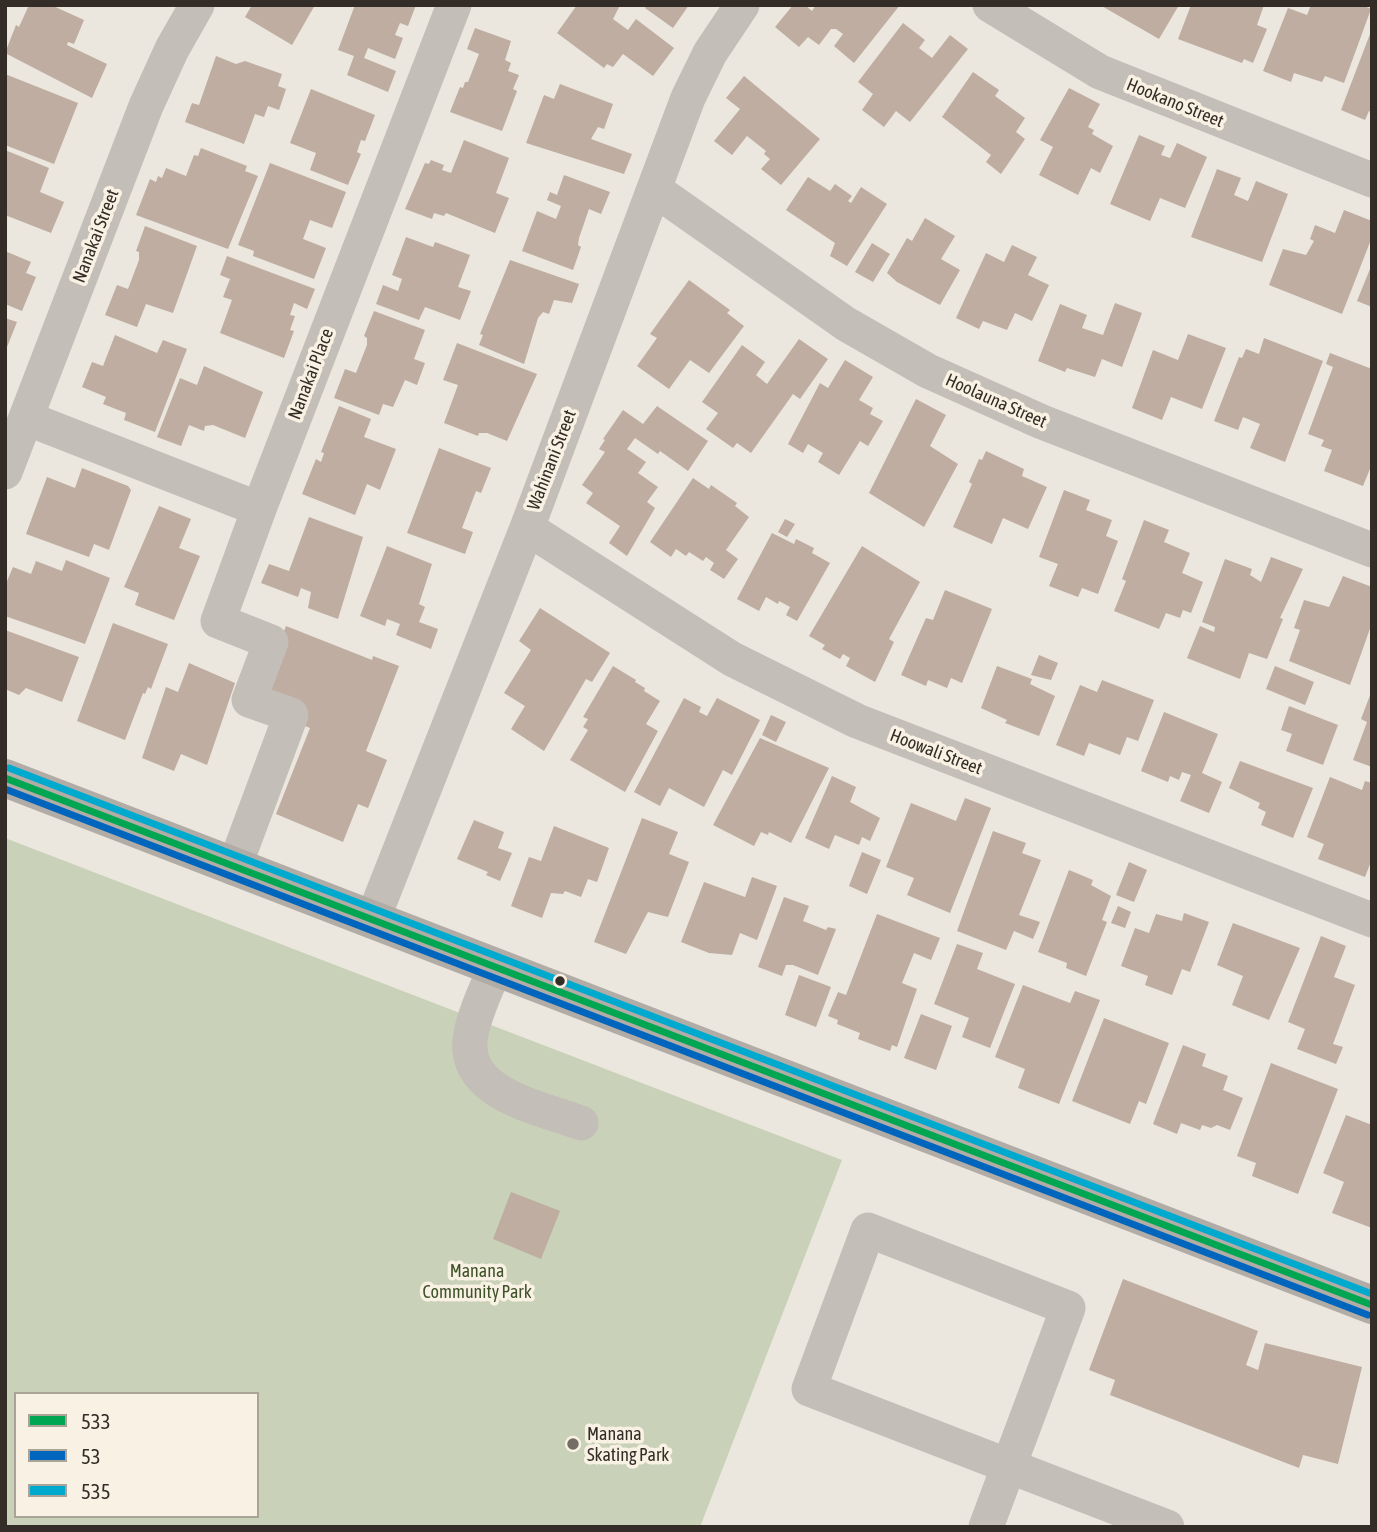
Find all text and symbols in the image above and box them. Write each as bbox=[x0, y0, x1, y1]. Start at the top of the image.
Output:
street label: Hookano Street bbox=[1123, 74, 1227, 132]
street label: Nanakai Street bbox=[68, 186, 124, 286]
street label: Nanakai Place bbox=[284, 325, 338, 423]
street label: Hoolauna Street bbox=[942, 369, 1050, 433]
street label: Wahinani Street bbox=[523, 407, 581, 513]
street label: Hoowali Street bbox=[887, 725, 985, 779]
unlabelled marker bbox=[553, 974, 567, 988]
park label: Manana Community Park bbox=[422, 1260, 532, 1302]
legend bbox=[14, 1392, 259, 1518]
text: 533 bbox=[81, 1409, 111, 1433]
place label: Manana Skating Park bbox=[587, 1423, 669, 1466]
marker: Manana Skating Park bbox=[565, 1436, 581, 1452]
text: 53 bbox=[81, 1444, 101, 1468]
text: 535 bbox=[81, 1479, 111, 1503]

